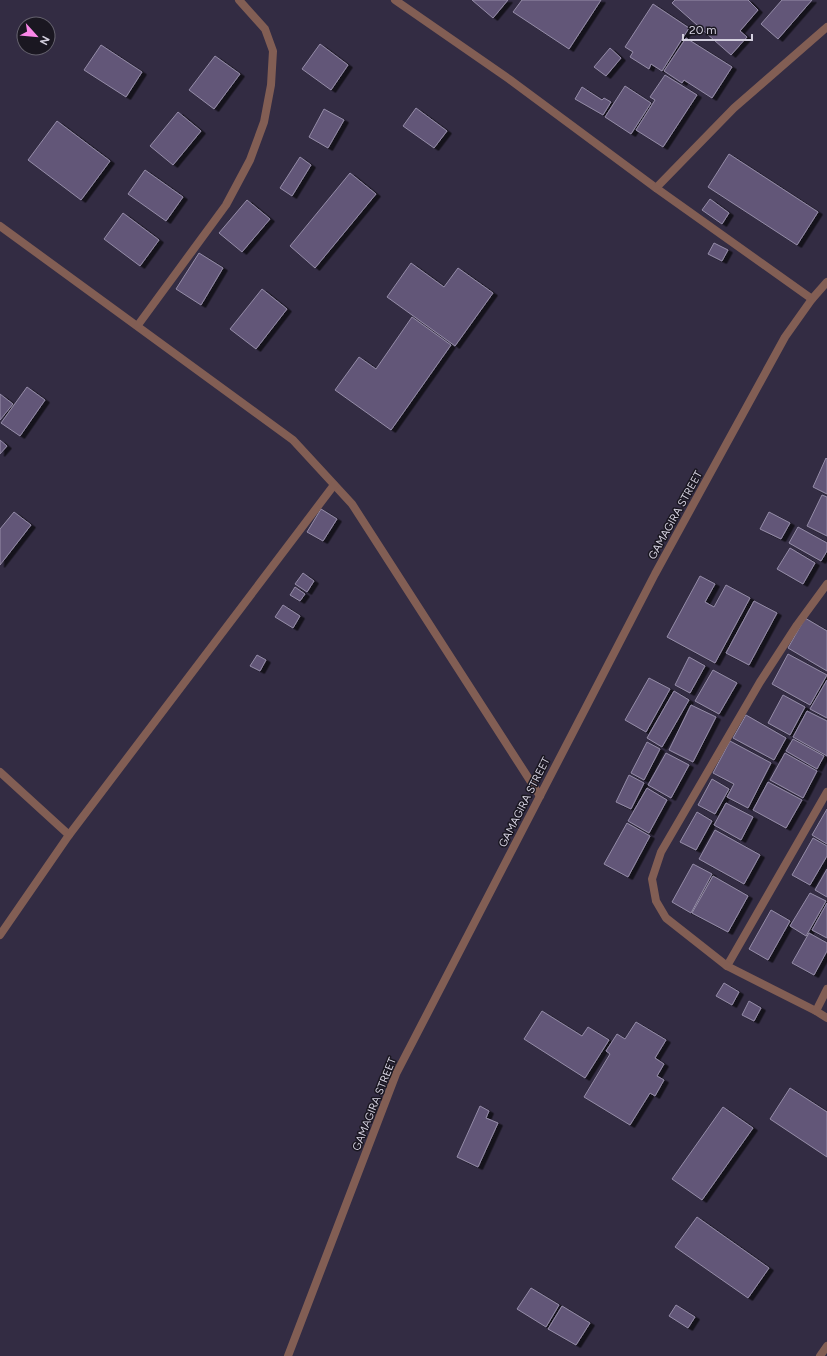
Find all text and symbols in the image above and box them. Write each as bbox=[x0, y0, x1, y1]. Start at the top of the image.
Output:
north arrow bbox=[16, 16, 56, 56]
scale bar bbox=[683, 16, 752, 42]
text: 20 m bbox=[689, 23, 717, 37]
text: N bbox=[37, 34, 52, 47]
street label: GAMAGIRA STREET bbox=[646, 469, 705, 562]
street label: GAMAGIRA STREET bbox=[496, 755, 553, 849]
street label: GAMAGIRA STREET bbox=[350, 1056, 399, 1153]

